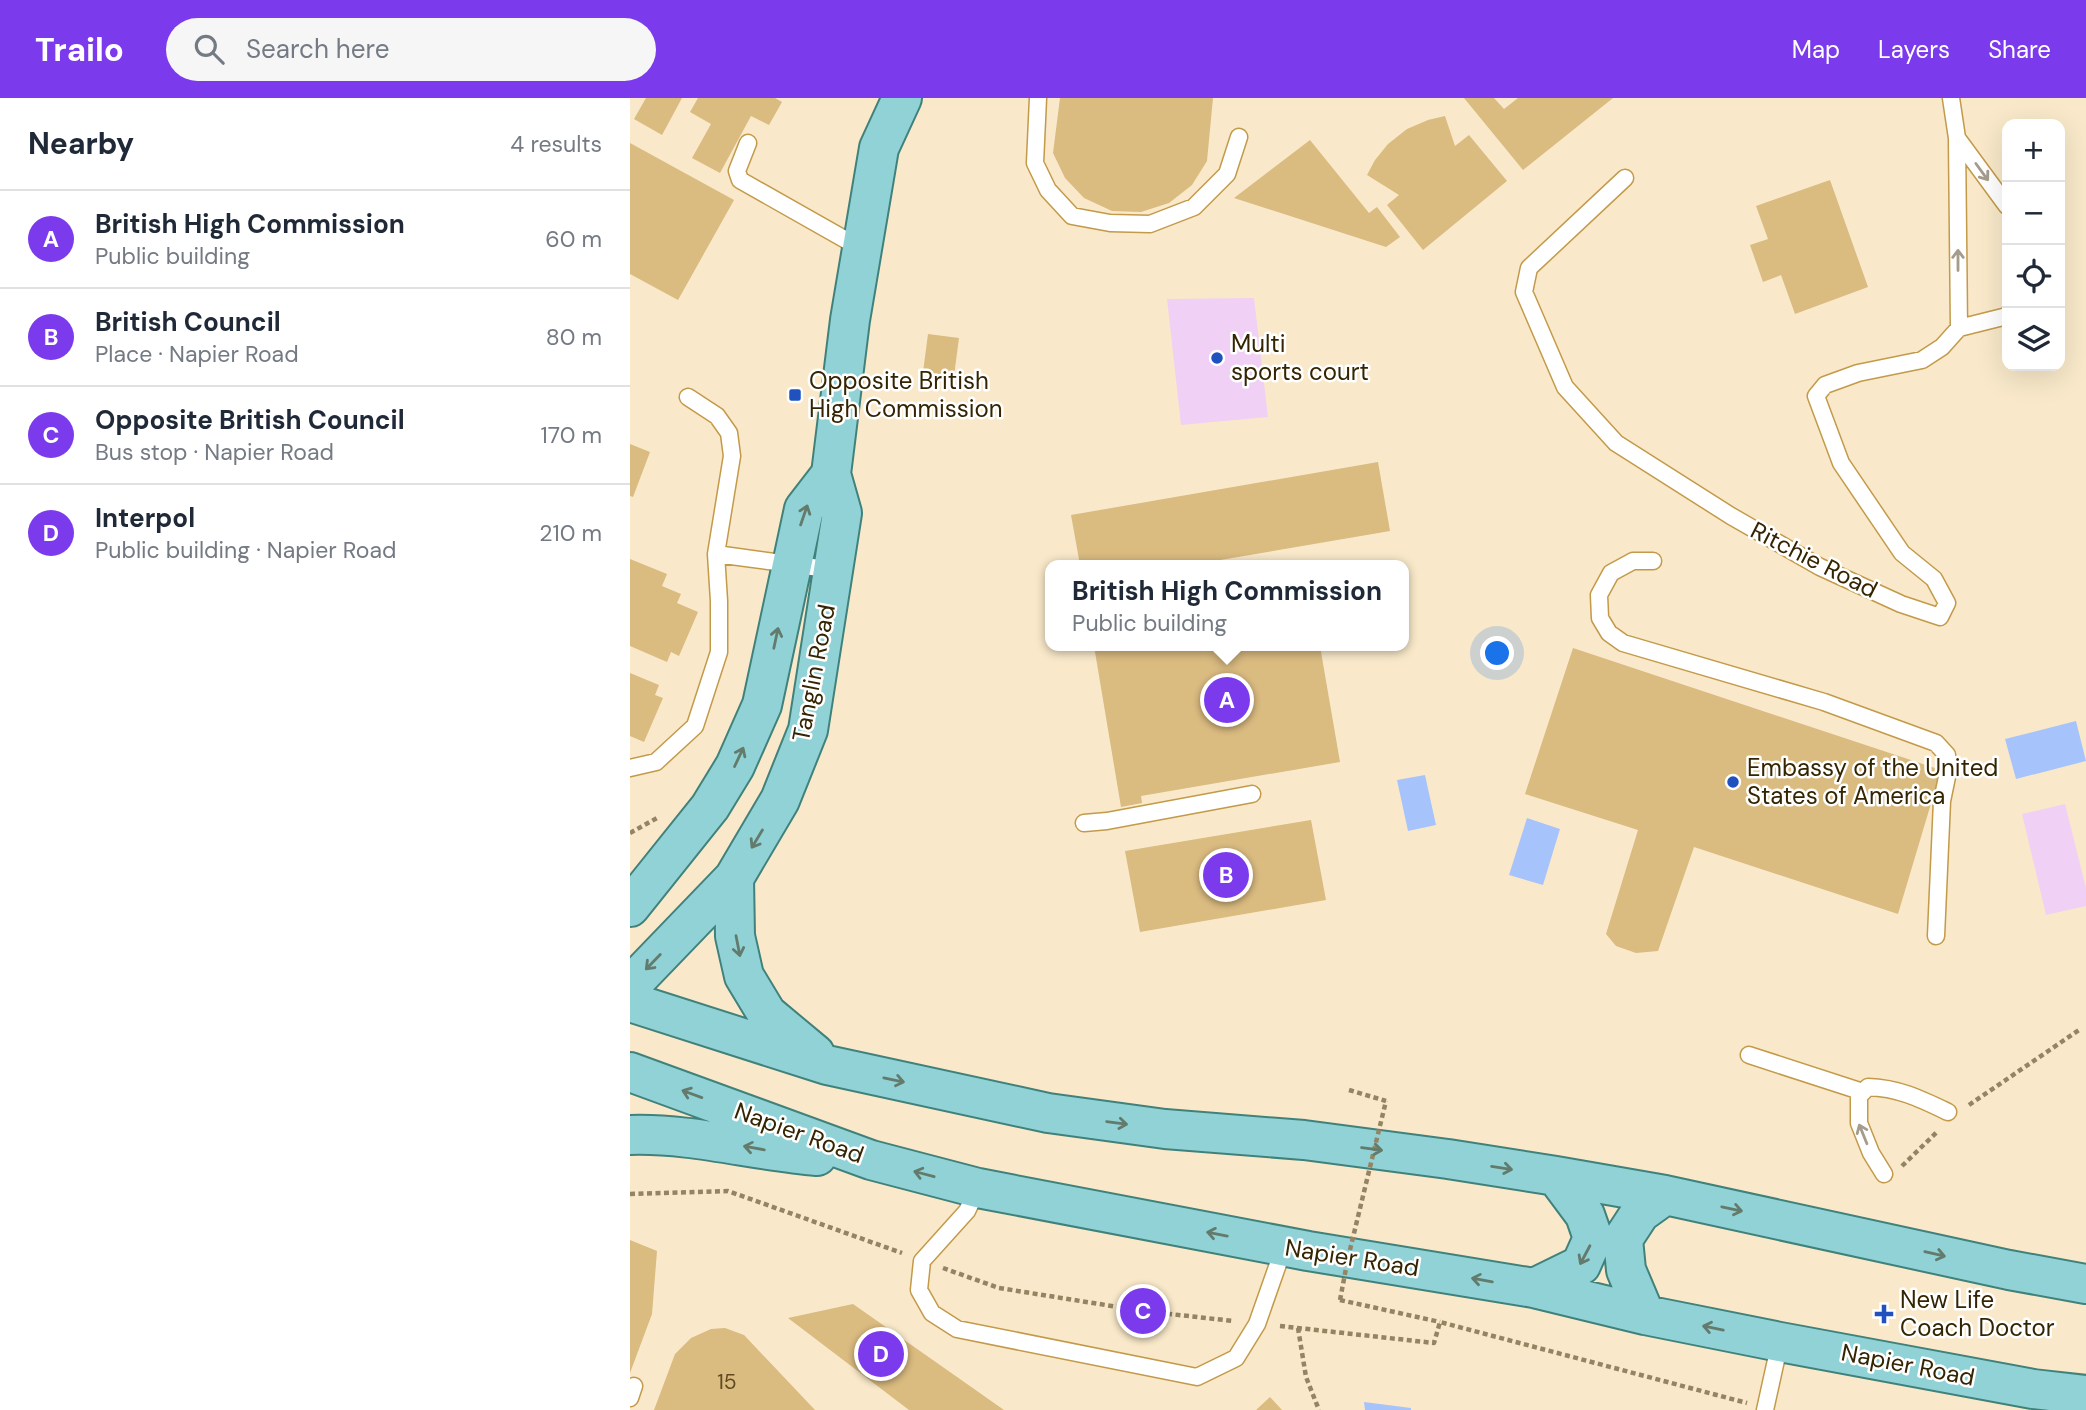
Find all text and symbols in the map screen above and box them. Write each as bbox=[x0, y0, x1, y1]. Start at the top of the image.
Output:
search box bbox=[166, 18, 656, 81]
text: Trailo bbox=[35, 28, 124, 71]
icon: search bbox=[190, 30, 228, 68]
text: Search here bbox=[246, 32, 389, 66]
text: Map bbox=[1792, 34, 1840, 65]
text: Layers bbox=[1878, 34, 1950, 65]
text: Share bbox=[1988, 34, 2051, 65]
map controls bbox=[2002, 119, 2065, 371]
button: + bbox=[2002, 119, 2065, 182]
text: Nearby bbox=[28, 124, 134, 163]
text: 4 results bbox=[510, 129, 602, 159]
one-way arrow bbox=[1975, 162, 1989, 181]
button: − bbox=[2002, 182, 2065, 245]
text: British High Commission bbox=[95, 207, 405, 241]
text: A bbox=[43, 224, 59, 254]
text: 60 m bbox=[545, 224, 602, 254]
text: Public building bbox=[95, 241, 250, 271]
button: locate bbox=[2002, 245, 2065, 308]
one-way arrow bbox=[1951, 249, 1965, 272]
text: British Council bbox=[95, 305, 281, 339]
button: layers bbox=[2002, 308, 2065, 371]
text: B bbox=[44, 322, 58, 352]
text: 80 m bbox=[546, 322, 602, 352]
place label: Multi sports court bbox=[1231, 328, 1369, 387]
text: Place · Napier Road bbox=[95, 339, 299, 369]
marker: Multi sports court bbox=[1209, 350, 1225, 366]
place label: Opposite British High Commission bbox=[809, 365, 1003, 424]
marker: Opposite British High Commission bbox=[787, 387, 803, 403]
text: Opposite British Council bbox=[95, 403, 405, 437]
text: C bbox=[43, 420, 59, 450]
text: 170 m bbox=[541, 420, 602, 450]
text: Bus stop · Napier Road bbox=[95, 437, 334, 467]
text: Interpol bbox=[95, 501, 195, 535]
one-way arrow bbox=[799, 505, 811, 527]
street label: Ritchie Road bbox=[1746, 514, 1883, 605]
text: D bbox=[43, 518, 59, 548]
text: 210 m bbox=[539, 518, 602, 548]
text: Public building · Napier Road bbox=[95, 535, 396, 565]
popup bbox=[1045, 560, 1409, 651]
text: British High Commission bbox=[1072, 574, 1382, 608]
street label: Tanglin Road bbox=[785, 602, 842, 744]
text: Public building bbox=[1072, 608, 1227, 638]
one-way arrow bbox=[770, 627, 784, 650]
your location bbox=[1480, 636, 1514, 670]
pin: A bbox=[1204, 674, 1250, 726]
one-way arrow bbox=[733, 747, 746, 768]
place label: Embassy of the United States of America bbox=[1747, 752, 1998, 811]
marker: Embassy of the United States of America bbox=[1725, 774, 1741, 790]
one-way arrow bbox=[749, 828, 763, 848]
pin: B bbox=[1203, 849, 1249, 901]
one-way arrow bbox=[732, 934, 745, 956]
one-way arrow bbox=[644, 953, 661, 970]
one-way arrow bbox=[882, 1074, 905, 1087]
one-way arrow bbox=[681, 1087, 703, 1099]
street label: Napier Road bbox=[730, 1095, 868, 1170]
one-way arrow bbox=[1105, 1116, 1128, 1129]
one-way arrow bbox=[1856, 1124, 1869, 1145]
one-way arrow bbox=[744, 1140, 766, 1154]
one-way arrow bbox=[1360, 1143, 1383, 1156]
one-way arrow bbox=[1490, 1161, 1513, 1174]
one-way arrow bbox=[914, 1167, 936, 1180]
one-way arrow bbox=[1720, 1203, 1743, 1217]
one-way arrow bbox=[1206, 1227, 1229, 1240]
street label: Napier Road bbox=[1283, 1232, 1421, 1283]
one-way arrow bbox=[1577, 1245, 1591, 1265]
one-way arrow bbox=[1923, 1247, 1946, 1261]
one-way arrow bbox=[1471, 1273, 1494, 1286]
place label: New Life Coach Doctor bbox=[1900, 1284, 2055, 1343]
pin: C bbox=[1120, 1285, 1166, 1337]
marker: New Life Coach Doctor bbox=[1874, 1304, 1894, 1324]
one-way arrow bbox=[1702, 1321, 1725, 1335]
pin: D bbox=[858, 1328, 904, 1380]
street label: Napier Road bbox=[1839, 1336, 1977, 1393]
house number: 15 bbox=[717, 1368, 737, 1396]

